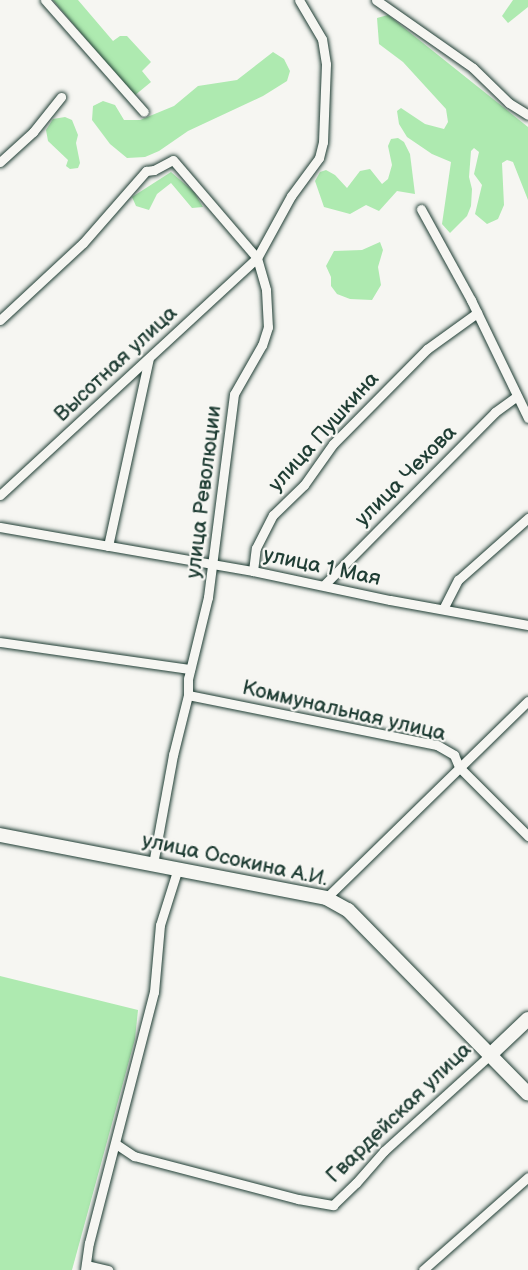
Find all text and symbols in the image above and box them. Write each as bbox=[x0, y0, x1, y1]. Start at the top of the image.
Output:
street label: Высотная улица bbox=[49, 301, 183, 427]
street label: улица Пушкина bbox=[264, 367, 384, 497]
street label: улица Революции bbox=[181, 404, 227, 580]
street label: улица Чехова bbox=[350, 420, 462, 532]
street label: улица 1 Мая bbox=[261, 542, 383, 592]
street label: Коммунальная улица bbox=[240, 675, 448, 747]
street label: улица Осокина А.И. bbox=[140, 828, 330, 892]
street label: Гвардейская улица bbox=[321, 1037, 477, 1189]

